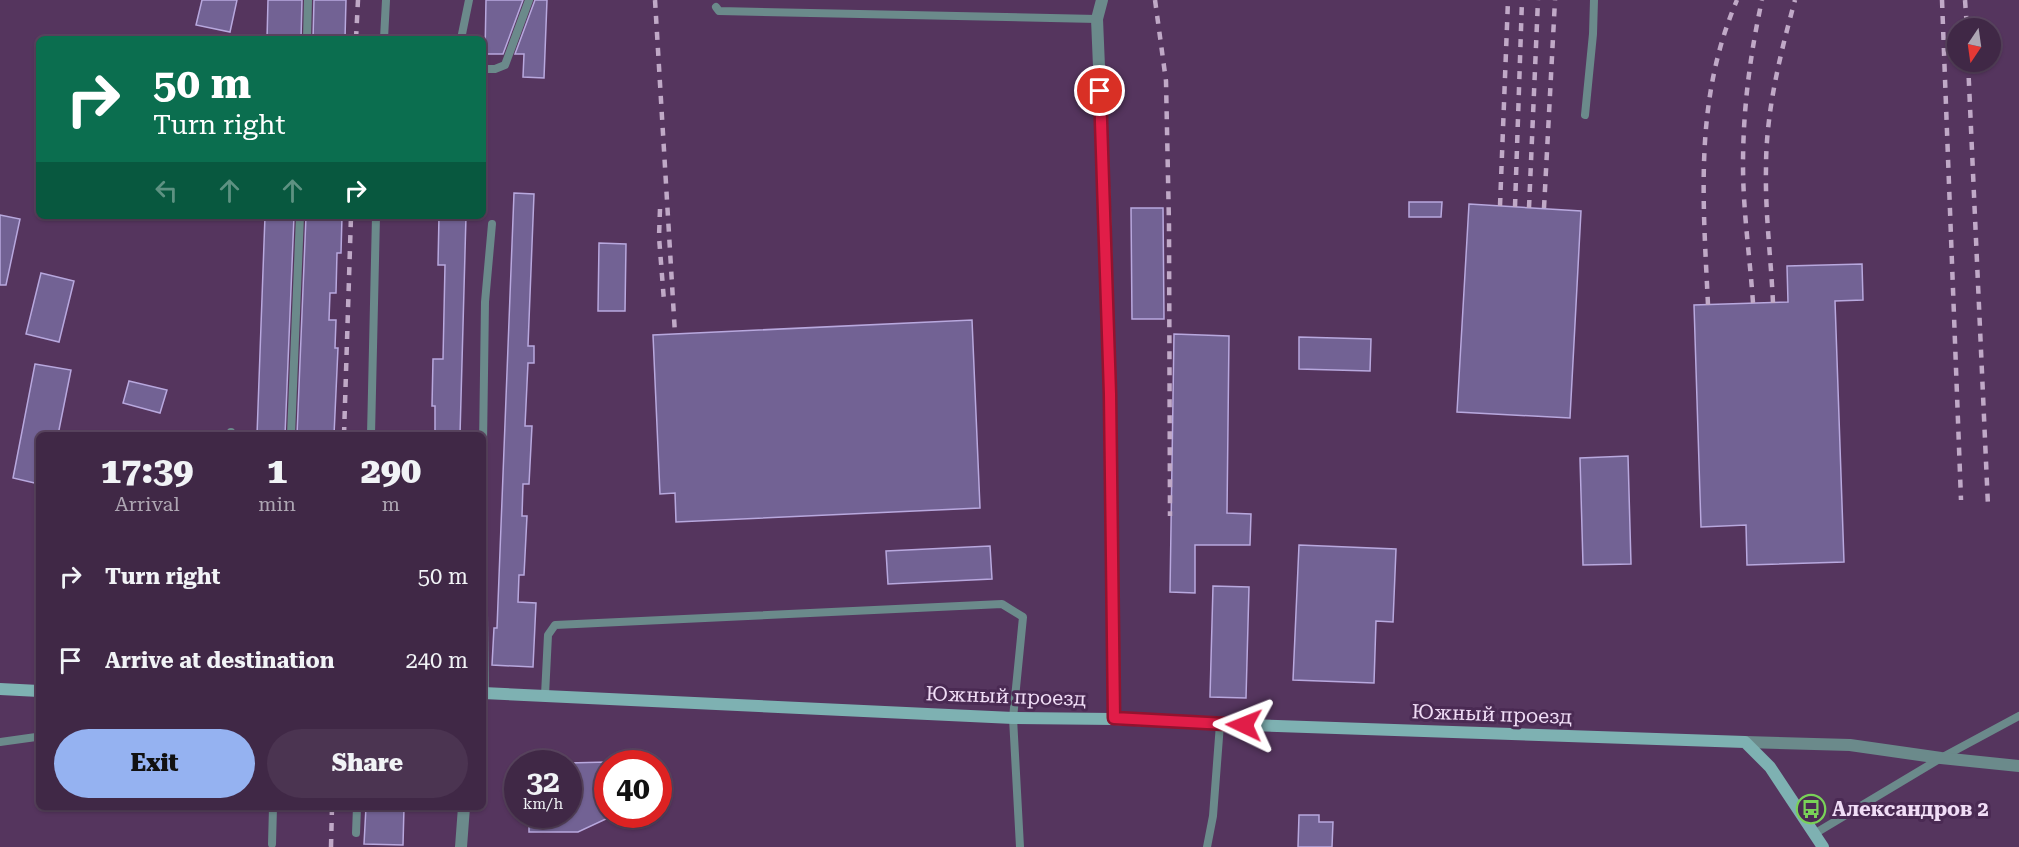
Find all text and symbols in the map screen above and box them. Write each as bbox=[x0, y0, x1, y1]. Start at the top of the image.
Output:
north arrow bbox=[1947, 18, 2001, 72]
map controls bbox=[1947, 18, 2001, 72]
text: 50 m bbox=[153, 59, 251, 108]
icon: right bbox=[54, 60, 132, 138]
pin bbox=[1074, 65, 1125, 116]
icon: arrive bbox=[1083, 74, 1116, 107]
text: Turn right bbox=[153, 109, 286, 141]
icon: left bbox=[150, 174, 183, 207]
icon: ahead bbox=[213, 174, 246, 207]
icon: ahead bbox=[276, 174, 309, 207]
icon: right bbox=[339, 174, 372, 207]
text: 17:39 bbox=[101, 450, 193, 492]
text: 1 bbox=[267, 450, 287, 492]
text: 290 bbox=[361, 450, 421, 492]
text: Arrival bbox=[115, 492, 180, 516]
text: min bbox=[258, 492, 296, 516]
text: m bbox=[382, 492, 400, 516]
icon: right bbox=[54, 560, 87, 593]
text: Turn right bbox=[105, 564, 220, 589]
text: 50 m bbox=[418, 564, 468, 589]
icon: arrive bbox=[54, 644, 87, 677]
text: Arrive at destination bbox=[105, 648, 334, 673]
text: 240 m bbox=[405, 648, 468, 673]
street label: Южный проезд bbox=[925, 681, 1087, 711]
position arrow bbox=[1212, 693, 1276, 757]
street label: Южный проезд bbox=[1411, 699, 1573, 729]
button: Exit bbox=[54, 729, 255, 798]
button: Share bbox=[267, 729, 468, 798]
speed limit sign: 40 bbox=[594, 750, 672, 828]
text: 32 bbox=[526, 764, 560, 799]
bus stop icon: Александров 2 bbox=[1795, 793, 1827, 825]
text: km/h bbox=[523, 795, 563, 813]
place label: Александров 2 bbox=[1832, 797, 1989, 821]

